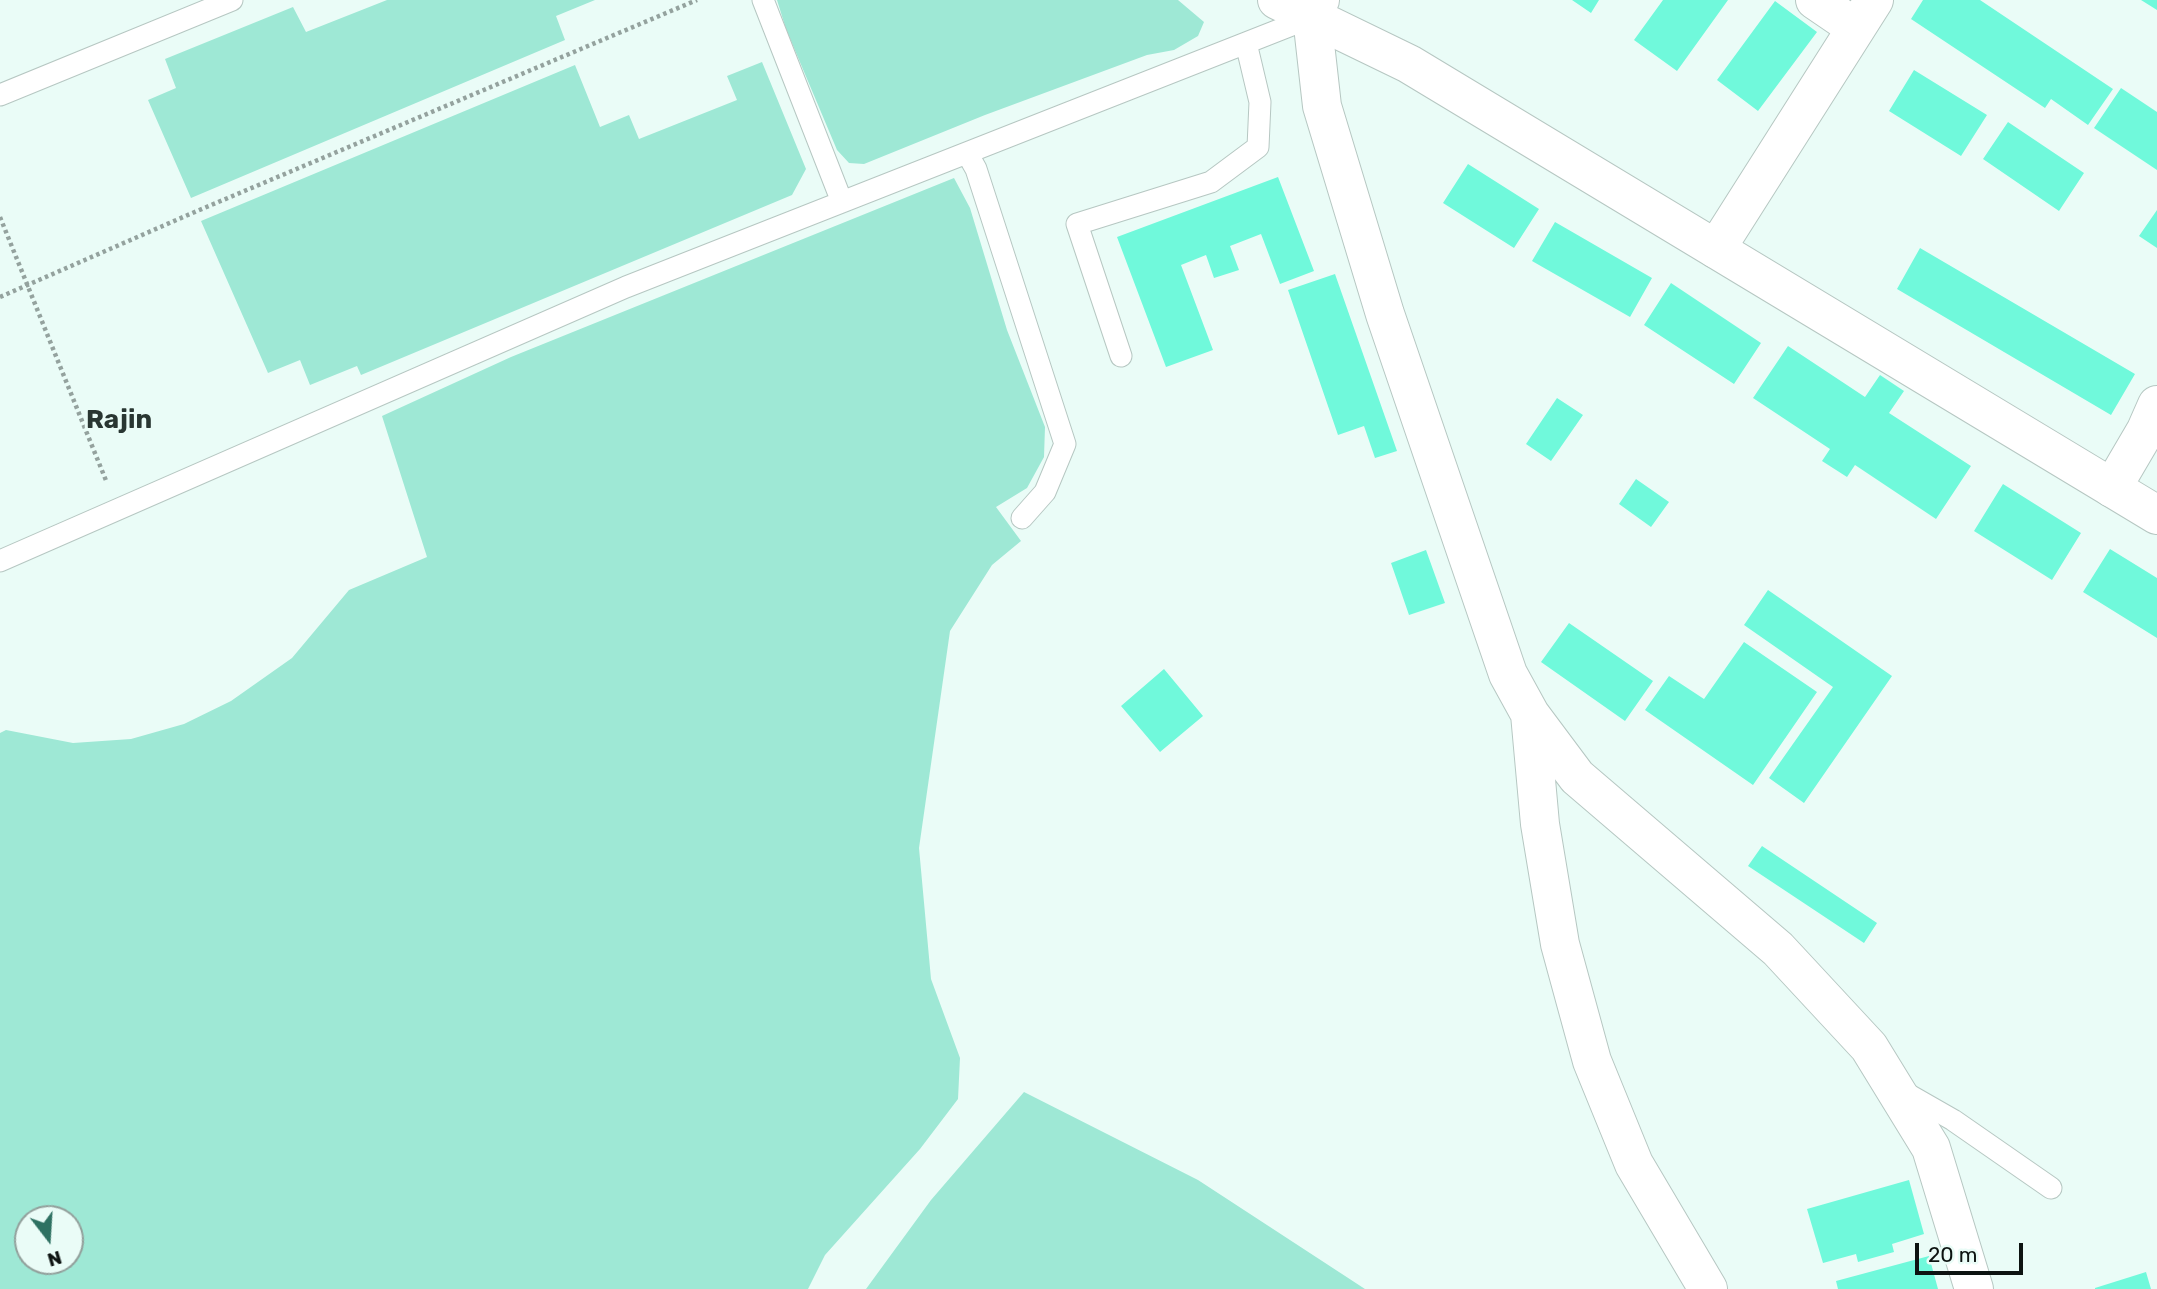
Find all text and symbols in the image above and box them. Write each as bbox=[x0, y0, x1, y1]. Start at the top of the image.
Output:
district label: Rajin bbox=[86, 404, 152, 436]
north arrow bbox=[14, 1205, 84, 1275]
scale bar bbox=[1919, 1230, 2028, 1274]
text: 20 m bbox=[1928, 1242, 1977, 1267]
text: N bbox=[45, 1246, 65, 1272]

